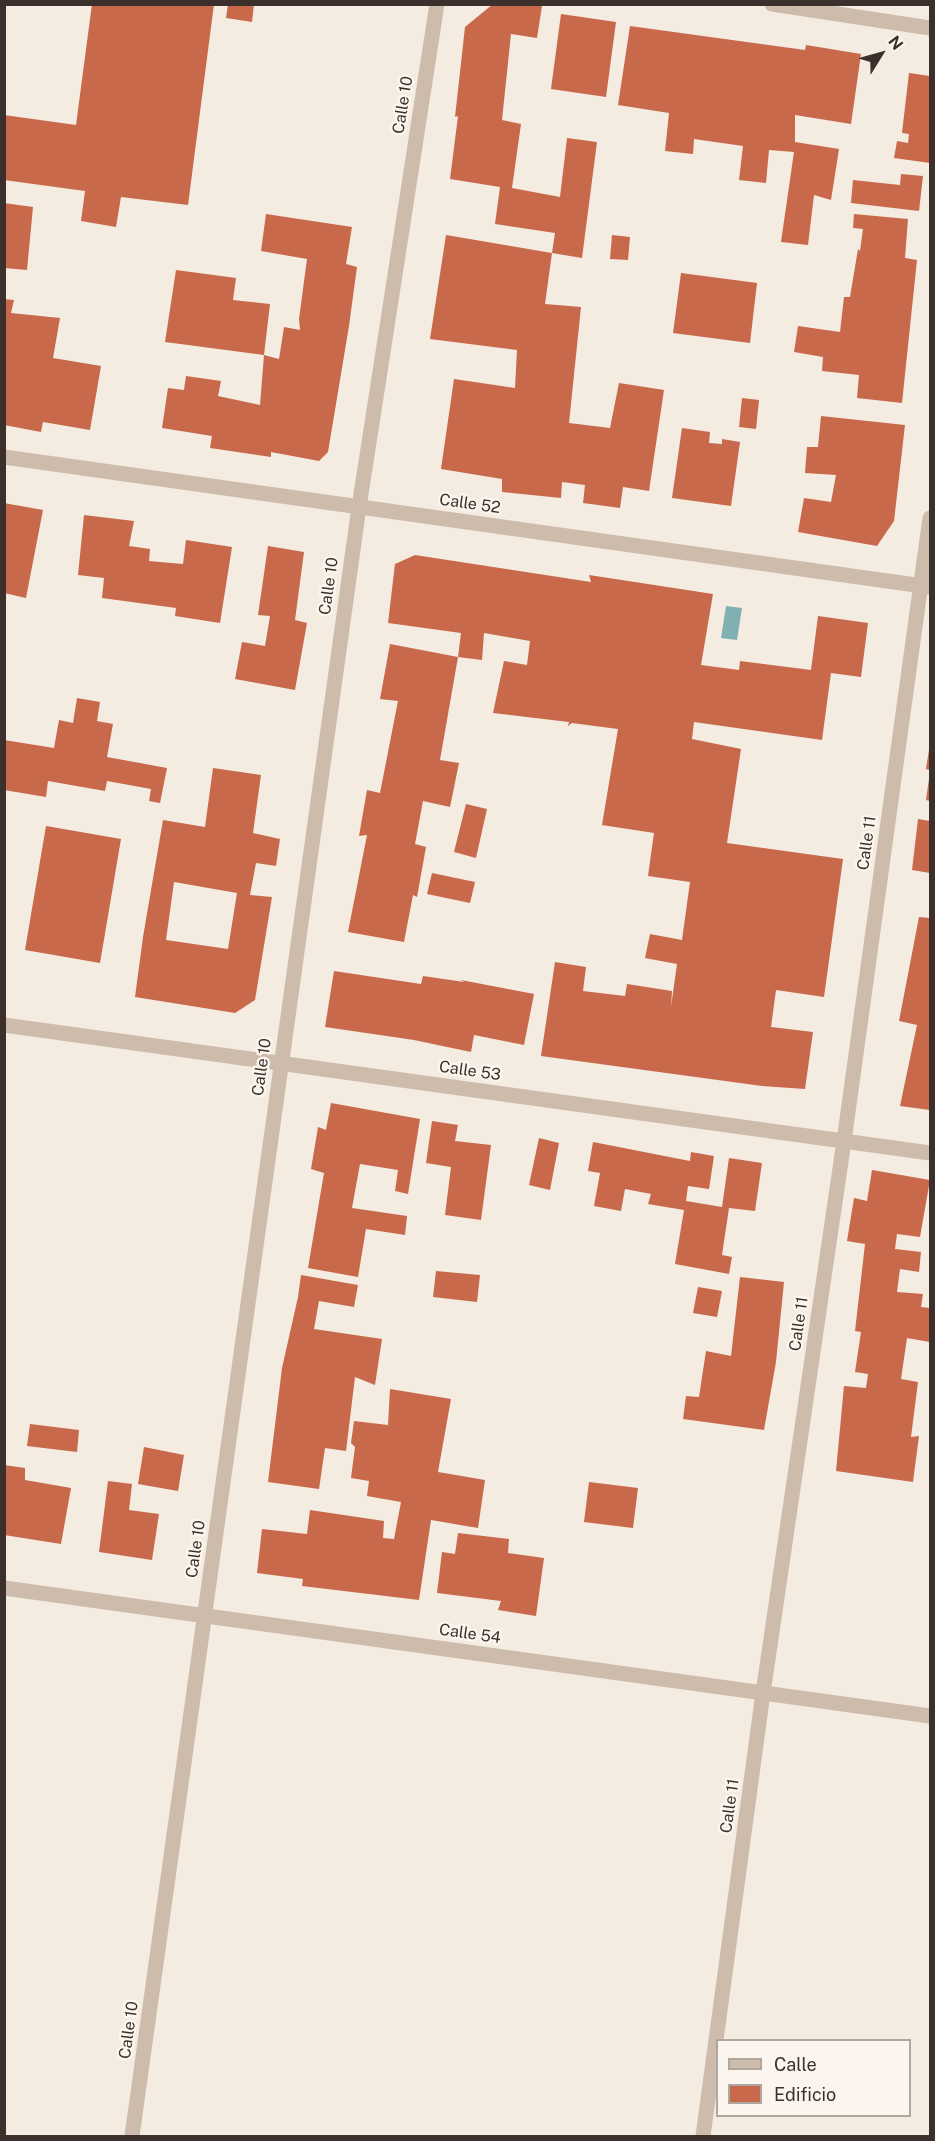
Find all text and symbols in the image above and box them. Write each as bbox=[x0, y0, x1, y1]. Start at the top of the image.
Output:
north arrow bbox=[851, 24, 911, 84]
text: N bbox=[884, 32, 907, 54]
street label: Calle 10 bbox=[389, 75, 417, 135]
street label: Calle 52 bbox=[438, 490, 502, 518]
street label: Calle 10 bbox=[315, 556, 343, 616]
street label: Calle 11 bbox=[854, 815, 880, 871]
street label: Calle 10 bbox=[248, 1037, 276, 1097]
street label: Calle 53 bbox=[438, 1057, 502, 1085]
street label: Calle 11 bbox=[786, 1296, 812, 1352]
street label: Calle 10 bbox=[182, 1519, 210, 1579]
street label: Calle 54 bbox=[438, 1620, 502, 1648]
street label: Calle 11 bbox=[717, 1778, 743, 1834]
street label: Calle 10 bbox=[115, 2000, 143, 2060]
legend bbox=[716, 2039, 911, 2117]
text: Calle bbox=[774, 2054, 817, 2075]
text: Edificio bbox=[774, 2084, 836, 2105]

